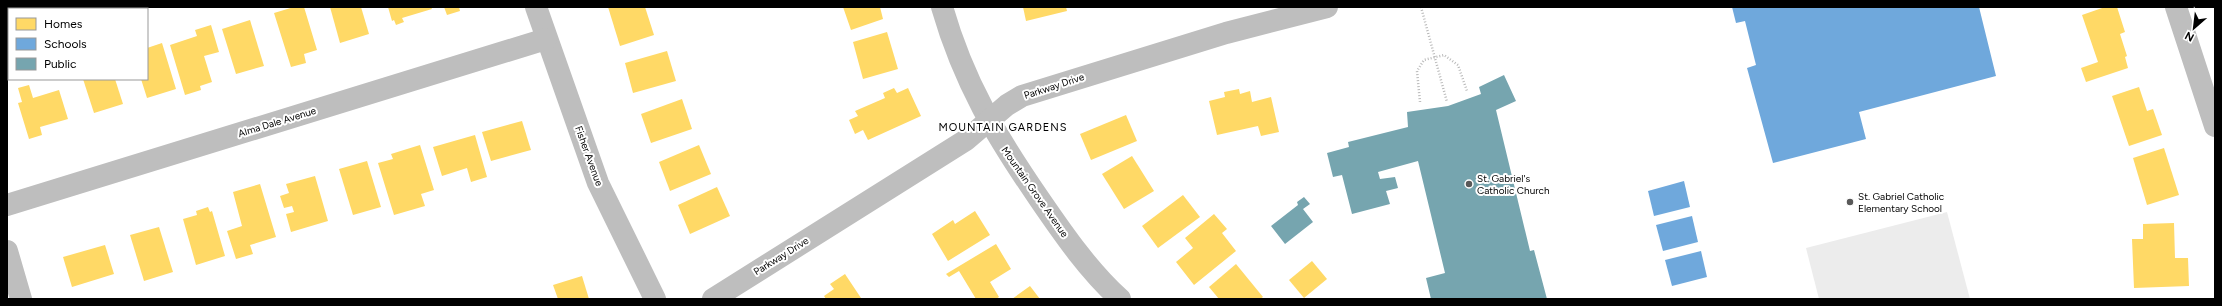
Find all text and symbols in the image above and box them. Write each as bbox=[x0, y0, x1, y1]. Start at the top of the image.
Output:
legend bbox=[8, 8, 148, 80]
north arrow bbox=[2174, 8, 2214, 48]
text: Homes bbox=[44, 17, 83, 31]
text: N bbox=[2183, 29, 2196, 44]
text: Schools bbox=[44, 37, 87, 51]
text: Public bbox=[44, 57, 77, 71]
street label: Parkway Drive bbox=[1022, 70, 1086, 102]
street label: Alma Dale Avenue bbox=[236, 104, 318, 140]
district label: MOUNTAIN GARDENS bbox=[938, 121, 1068, 134]
street label: Fisher Avenue bbox=[572, 124, 606, 188]
street label: Mountain Grove Avenue bbox=[999, 144, 1072, 240]
place label: St. Gabriel's Catholic Church bbox=[1477, 172, 1550, 197]
marker: St. Gabriel's Catholic Church bbox=[1464, 179, 1474, 189]
place label: St. Gabriel Catholic Elementary School bbox=[1858, 190, 1945, 215]
marker: St. Gabriel Catholic Elementary School bbox=[1845, 197, 1855, 207]
street label: Parkway Drive bbox=[751, 234, 811, 278]

